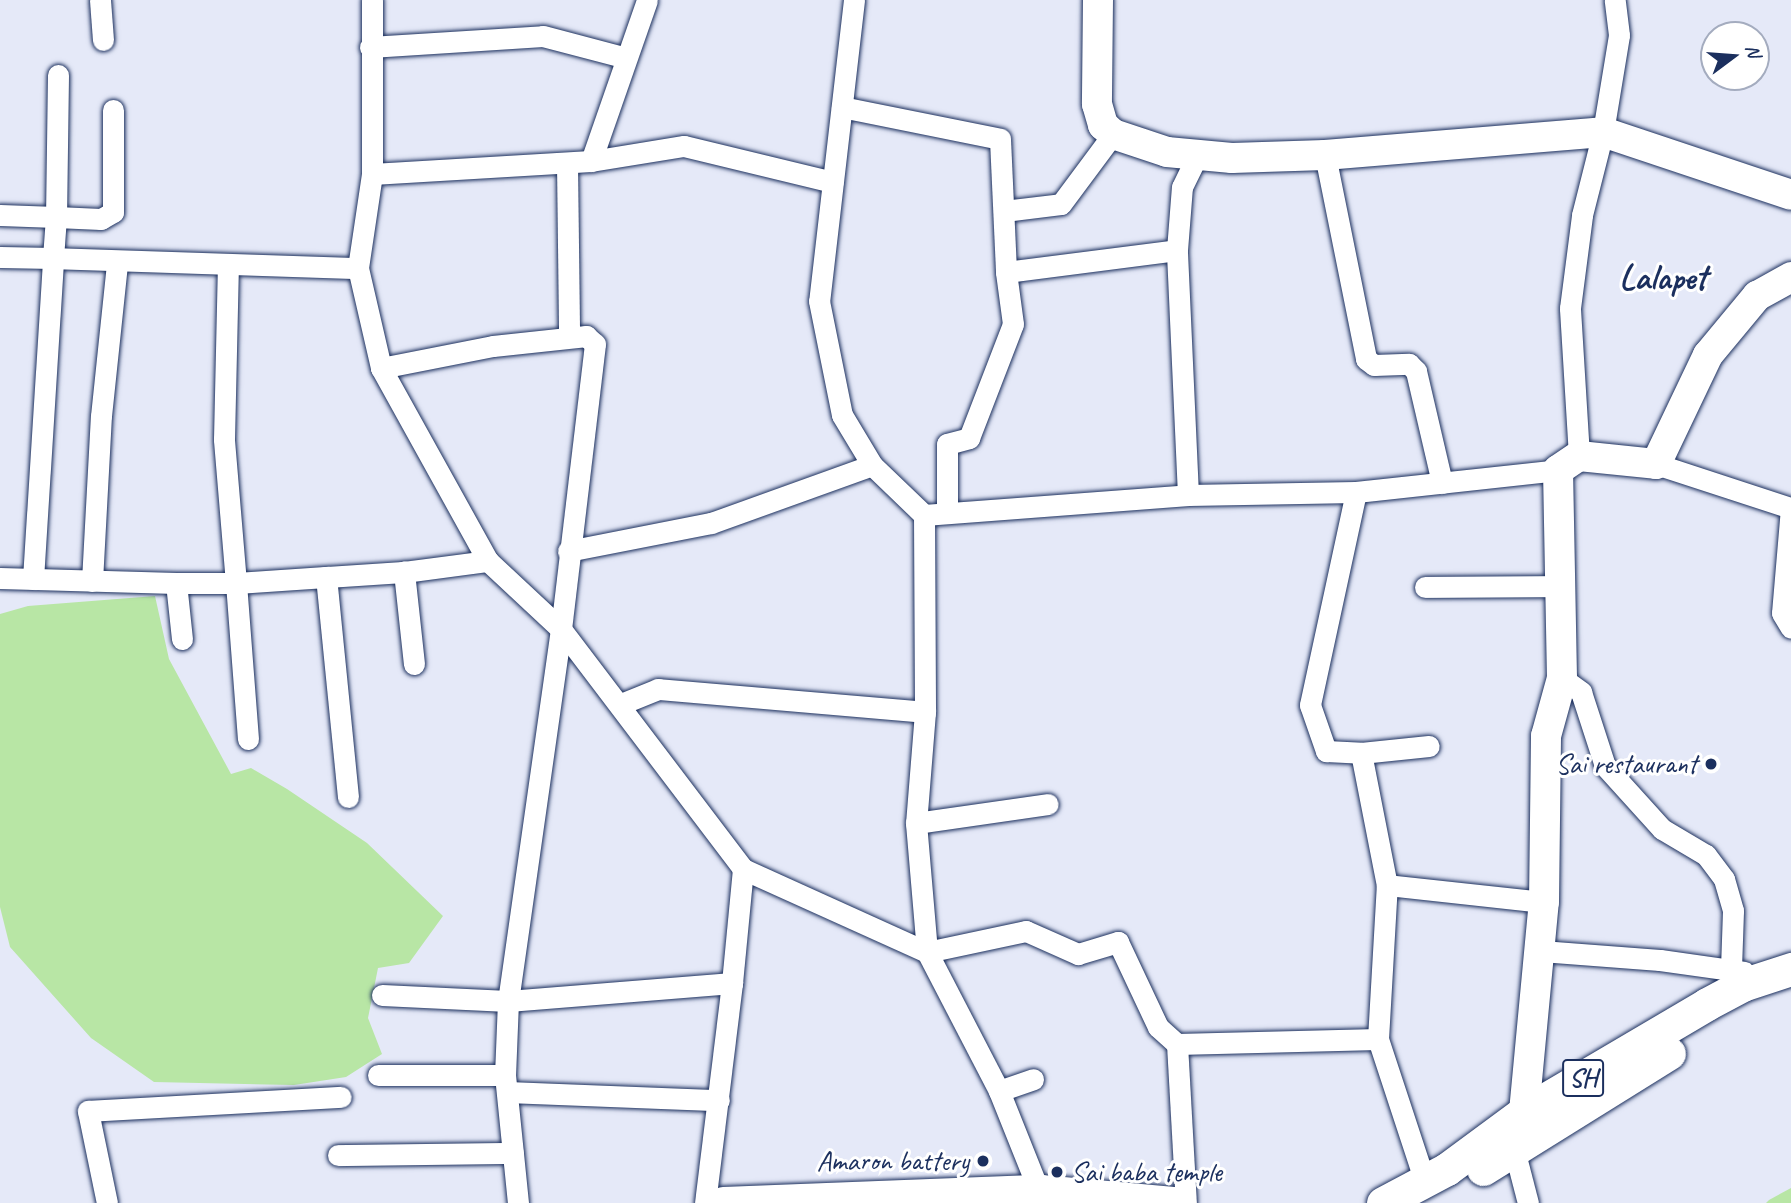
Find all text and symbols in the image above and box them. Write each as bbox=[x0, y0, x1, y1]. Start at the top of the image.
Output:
north arrow bbox=[1700, 21, 1770, 91]
text: N bbox=[1740, 42, 1766, 60]
district label: Lalapet bbox=[1619, 257, 1707, 299]
place label: Sai restaurant bbox=[1556, 747, 1697, 781]
marker: Sai restaurant bbox=[1703, 756, 1719, 772]
road number: SH bbox=[1562, 1056, 1604, 1100]
place label: Amaron battery bbox=[816, 1144, 969, 1178]
marker: Amaron battery bbox=[975, 1153, 991, 1169]
place label: Sai baba temple bbox=[1071, 1155, 1223, 1189]
marker: Sai baba temple bbox=[1049, 1164, 1065, 1180]

